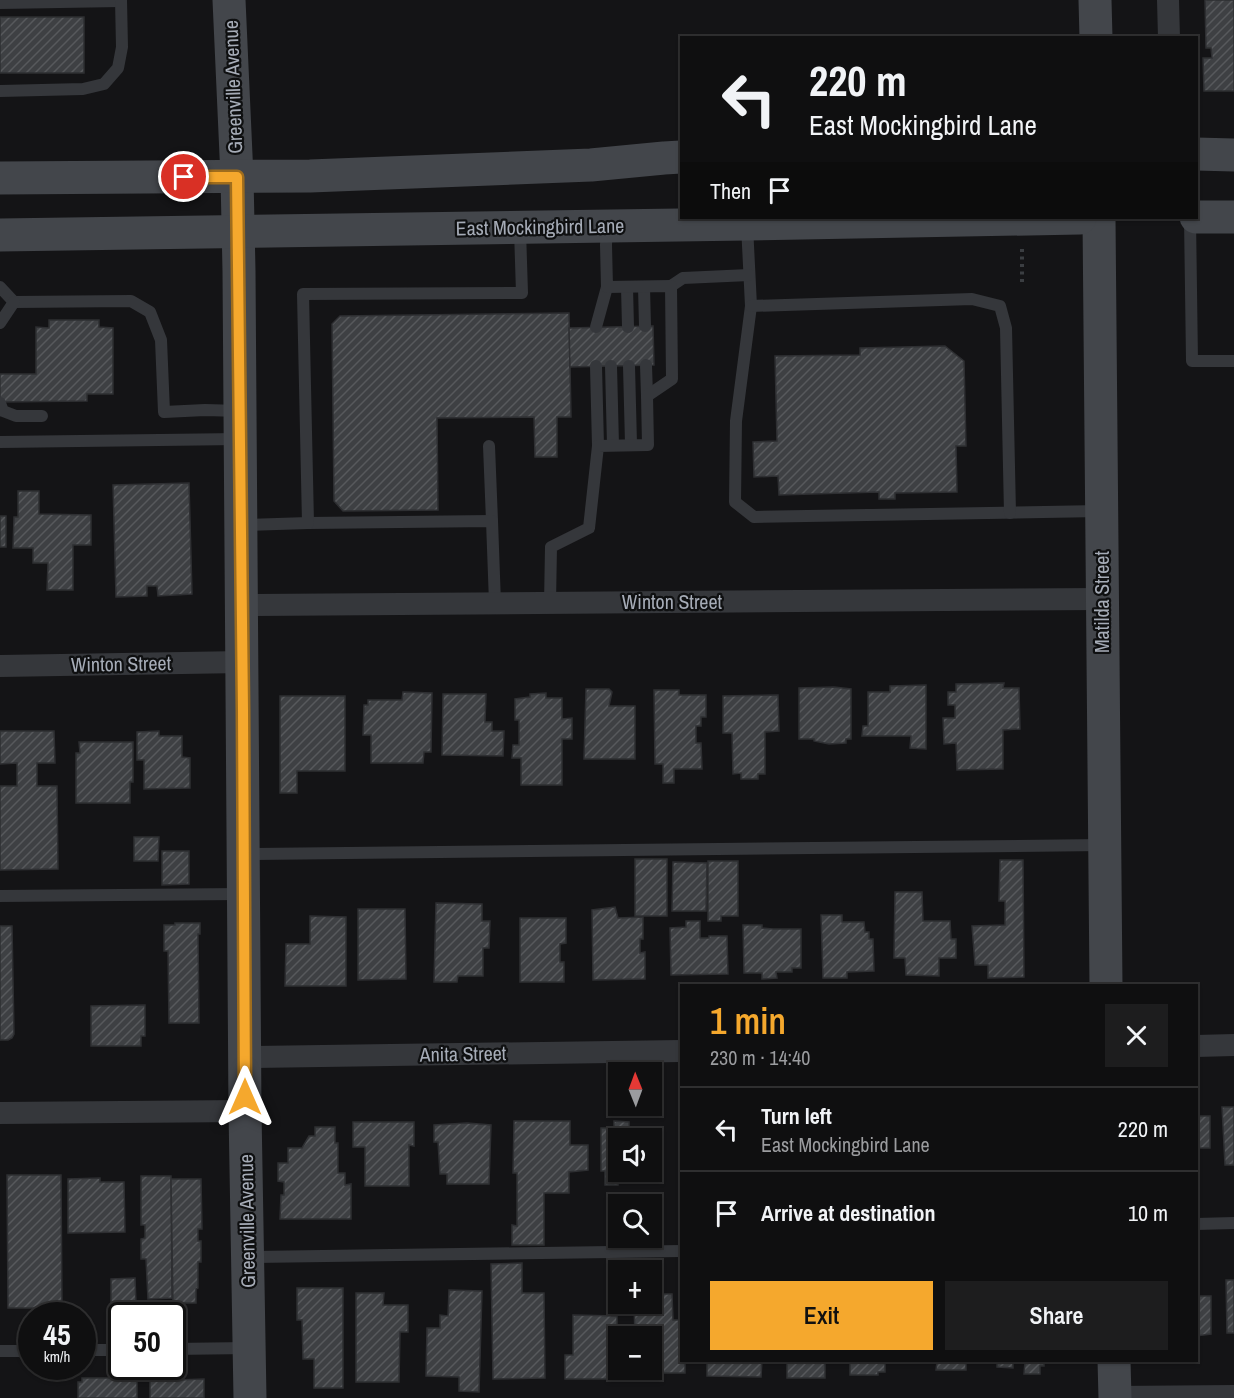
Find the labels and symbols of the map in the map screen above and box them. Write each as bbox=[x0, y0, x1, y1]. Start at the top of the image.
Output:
street label: Greenville Avenue bbox=[217, 20, 248, 154]
pin bbox=[158, 151, 209, 202]
street label: East Mockingbird Lane bbox=[455, 212, 625, 241]
street label: Matilda Street bbox=[1088, 551, 1115, 653]
street label: Winton Street bbox=[622, 588, 723, 615]
street label: Winton Street bbox=[71, 649, 172, 678]
street label: Anita Street bbox=[418, 1039, 507, 1068]
north arrow bbox=[608, 1062, 662, 1116]
position arrow bbox=[213, 1065, 277, 1129]
street label: Greenville Avenue bbox=[232, 1154, 261, 1288]
speed limit sign: 50 bbox=[108, 1302, 186, 1380]

